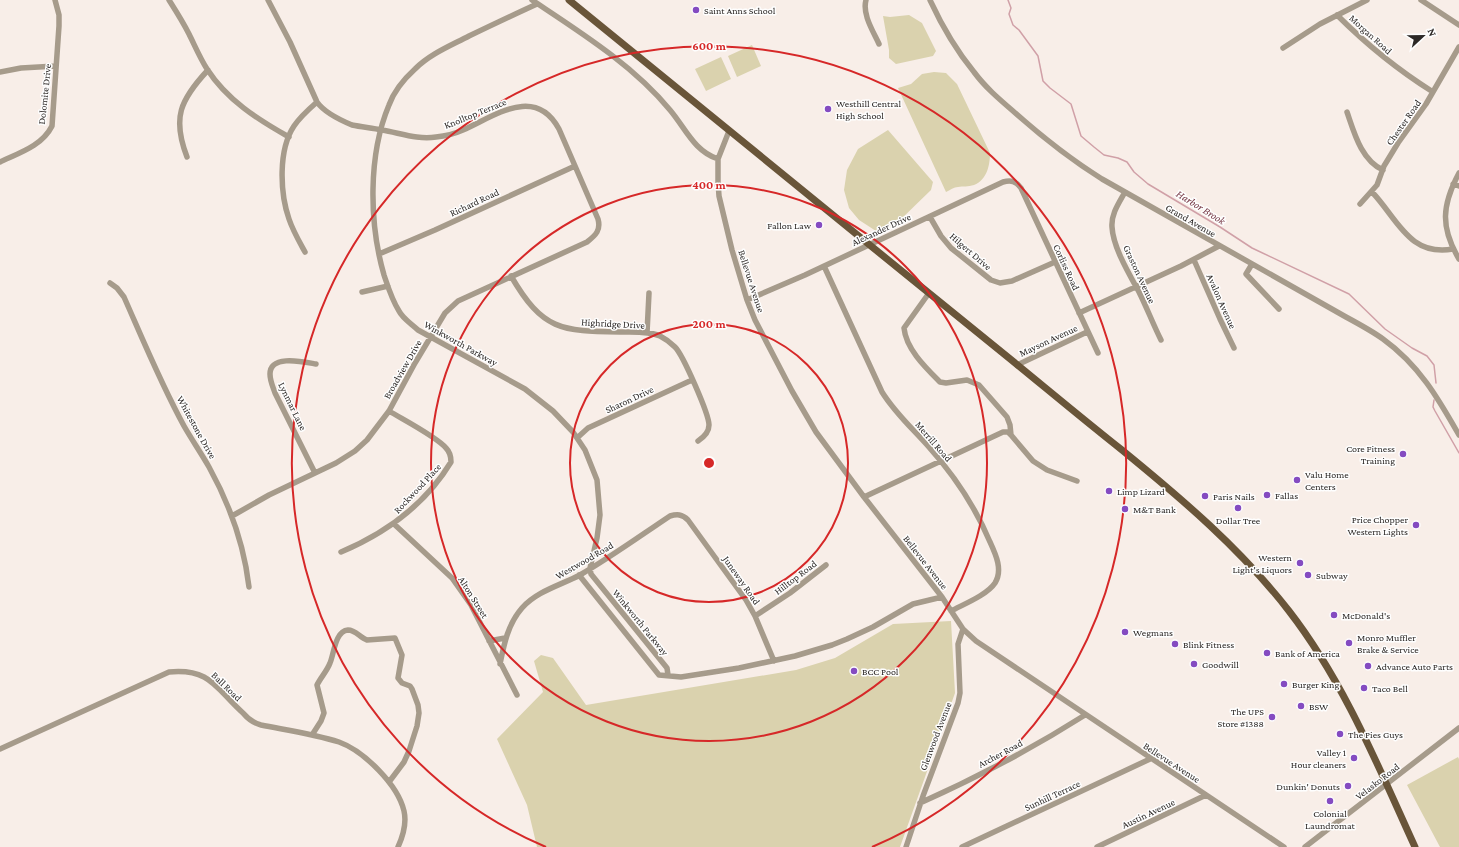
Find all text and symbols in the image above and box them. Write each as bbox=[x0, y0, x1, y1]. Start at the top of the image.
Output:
marker: Saint Anns School bbox=[691, 5, 701, 15]
place label: Saint Anns School bbox=[704, 5, 776, 16]
street label: Morgan Road bbox=[1347, 12, 1395, 57]
north arrow bbox=[1403, 16, 1443, 56]
text: N bbox=[1425, 27, 1439, 38]
text: 600 m bbox=[692, 39, 727, 53]
street label: Dolomite Drive bbox=[36, 62, 53, 125]
street label: Knolltop Terrace bbox=[442, 96, 508, 131]
street label: Chester Road bbox=[1384, 97, 1424, 147]
place label: Westhill Central High School bbox=[836, 98, 901, 121]
marker: Westhill Central High School bbox=[823, 104, 833, 114]
text: 400 m bbox=[692, 178, 727, 192]
street label: Richard Road bbox=[448, 186, 501, 219]
water label: Harbor Brook bbox=[1174, 187, 1229, 227]
street label: Grand Avenue bbox=[1164, 202, 1218, 240]
street label: Alexander Drive bbox=[850, 211, 913, 248]
place label: Fallon Law bbox=[767, 220, 812, 231]
marker: Fallon Law bbox=[814, 220, 824, 230]
street label: Hilgert Drive bbox=[948, 230, 994, 273]
street label: Corliss Road bbox=[1051, 242, 1082, 293]
street label: Graston Avenue bbox=[1121, 243, 1158, 306]
street label: Bellevue Avenue bbox=[736, 248, 767, 314]
street label: Avalon Avenue bbox=[1205, 272, 1239, 331]
street label: Highridge Drive bbox=[581, 316, 646, 331]
text: 200 m bbox=[692, 317, 726, 331]
street label: Winkworth Parkway bbox=[422, 319, 500, 368]
street label: Mayson Avenue bbox=[1017, 322, 1080, 359]
street label: Broadview Drive bbox=[381, 337, 424, 401]
street label: Lynmar Lane bbox=[276, 380, 309, 433]
street label: Sharon Drive bbox=[603, 383, 656, 415]
street label: Whitestone Drive bbox=[175, 394, 219, 461]
street label: Merrill Road bbox=[913, 419, 955, 464]
place label: Core Fitness Training bbox=[1346, 443, 1395, 466]
marker: Core Fitness Training bbox=[1398, 449, 1408, 459]
centre of rings bbox=[702, 456, 716, 470]
street label: Rockwood Place bbox=[391, 461, 444, 516]
place label: Valu Home Centers bbox=[1305, 469, 1349, 492]
marker: Valu Home Centers bbox=[1292, 475, 1302, 485]
marker: Limp Lizard bbox=[1104, 486, 1114, 496]
place label: Limp Lizard bbox=[1117, 486, 1166, 497]
marker: Fallas bbox=[1262, 490, 1272, 500]
place label: Fallas bbox=[1275, 490, 1298, 501]
marker: Paris Nails bbox=[1200, 491, 1210, 501]
place label: Paris Nails bbox=[1213, 491, 1255, 502]
marker: Dollar Tree bbox=[1233, 503, 1243, 513]
marker: M&T Bank bbox=[1120, 504, 1130, 514]
place label: M&T Bank bbox=[1133, 504, 1176, 515]
place label: Price Chopper Western Lights bbox=[1348, 514, 1408, 537]
place label: Dollar Tree bbox=[1216, 515, 1261, 526]
marker: Price Chopper Western Lights bbox=[1411, 520, 1421, 530]
street label: Bellevue Avenue bbox=[901, 533, 950, 592]
street label: Westwood Road bbox=[553, 539, 616, 581]
place label: Western Light's Liquors bbox=[1232, 552, 1293, 575]
street label: Juneway Road bbox=[720, 553, 763, 607]
street label: Hilltop Road bbox=[772, 558, 819, 597]
marker: Western Light's Liquors bbox=[1295, 558, 1305, 568]
marker: Subway bbox=[1303, 570, 1313, 580]
place label: Subway bbox=[1316, 570, 1348, 581]
street label: Alton Street bbox=[456, 574, 491, 621]
street label: Winkworth Parkway bbox=[611, 587, 671, 658]
marker: McDonald's bbox=[1329, 610, 1339, 620]
place label: McDonald's bbox=[1342, 610, 1390, 621]
marker: Wegmans bbox=[1120, 627, 1130, 637]
place label: Wegmans bbox=[1133, 627, 1173, 638]
place label: Monro Muffler Brake & Service bbox=[1357, 632, 1419, 655]
marker: Monro Muffler Brake & Service bbox=[1344, 638, 1354, 648]
marker: Blink Fitness bbox=[1170, 639, 1180, 649]
place label: Blink Fitness bbox=[1183, 639, 1234, 650]
marker: Bank of America bbox=[1262, 648, 1272, 658]
place label: Bank of America bbox=[1275, 648, 1340, 659]
marker: Goodwill bbox=[1189, 659, 1199, 669]
place label: Goodwill bbox=[1202, 659, 1239, 670]
marker: Advance Auto Parts bbox=[1363, 661, 1373, 671]
place label: Advance Auto Parts bbox=[1376, 661, 1453, 672]
marker: BCC Pool bbox=[849, 666, 859, 676]
place label: BCC Pool bbox=[862, 666, 899, 677]
street label: Ball Road bbox=[209, 669, 244, 704]
marker: Burger King bbox=[1279, 679, 1289, 689]
place label: Burger King bbox=[1292, 679, 1339, 690]
marker: Taco Bell bbox=[1359, 683, 1369, 693]
place label: Taco Bell bbox=[1372, 683, 1408, 694]
street label: Glenwood Avenue bbox=[917, 700, 954, 772]
marker: BSW bbox=[1296, 701, 1306, 711]
place label: BSW bbox=[1309, 701, 1329, 712]
place label: The UPS Store #1388 bbox=[1218, 706, 1264, 729]
marker: The UPS Store #1388 bbox=[1267, 712, 1277, 722]
marker: The Pies Guys bbox=[1335, 729, 1345, 739]
place label: The Pies Guys bbox=[1348, 729, 1403, 740]
street label: Archer Road bbox=[976, 737, 1025, 770]
street label: Bellevue Avenue bbox=[1141, 740, 1203, 785]
place label: Valley 1 Hour cleaners bbox=[1291, 747, 1346, 770]
marker: Valley 1 Hour cleaners bbox=[1349, 753, 1359, 763]
street label: Velasko Road bbox=[1353, 760, 1402, 802]
street label: Sunhill Terrace bbox=[1023, 778, 1082, 813]
place label: Dunkin' Donuts bbox=[1276, 781, 1340, 792]
marker: Dunkin' Donuts bbox=[1343, 781, 1353, 791]
street label: Austin Avenue bbox=[1120, 796, 1177, 831]
marker: Colonial Laundromat bbox=[1325, 796, 1335, 806]
place label: Colonial Laundromat bbox=[1305, 808, 1356, 831]

